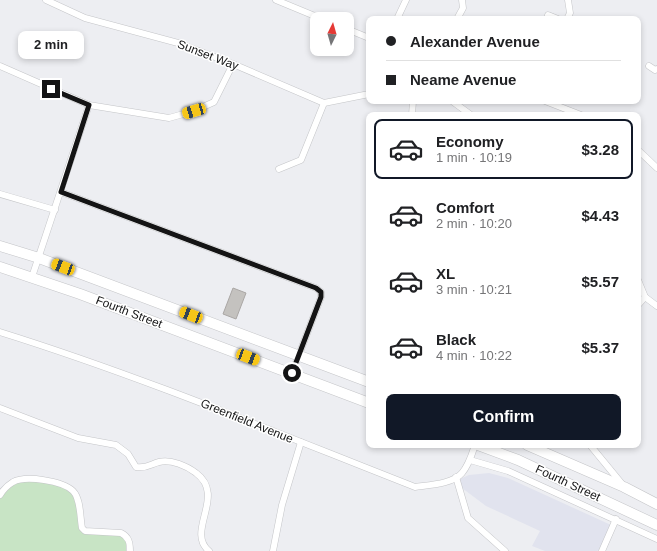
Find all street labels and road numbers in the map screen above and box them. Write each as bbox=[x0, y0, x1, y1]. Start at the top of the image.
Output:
street label: Sunset Way bbox=[176, 37, 240, 73]
street label: Fourth Street bbox=[94, 293, 165, 331]
street label: Greenfield Avenue bbox=[199, 396, 296, 446]
street label: Fourth Street bbox=[533, 462, 603, 504]

